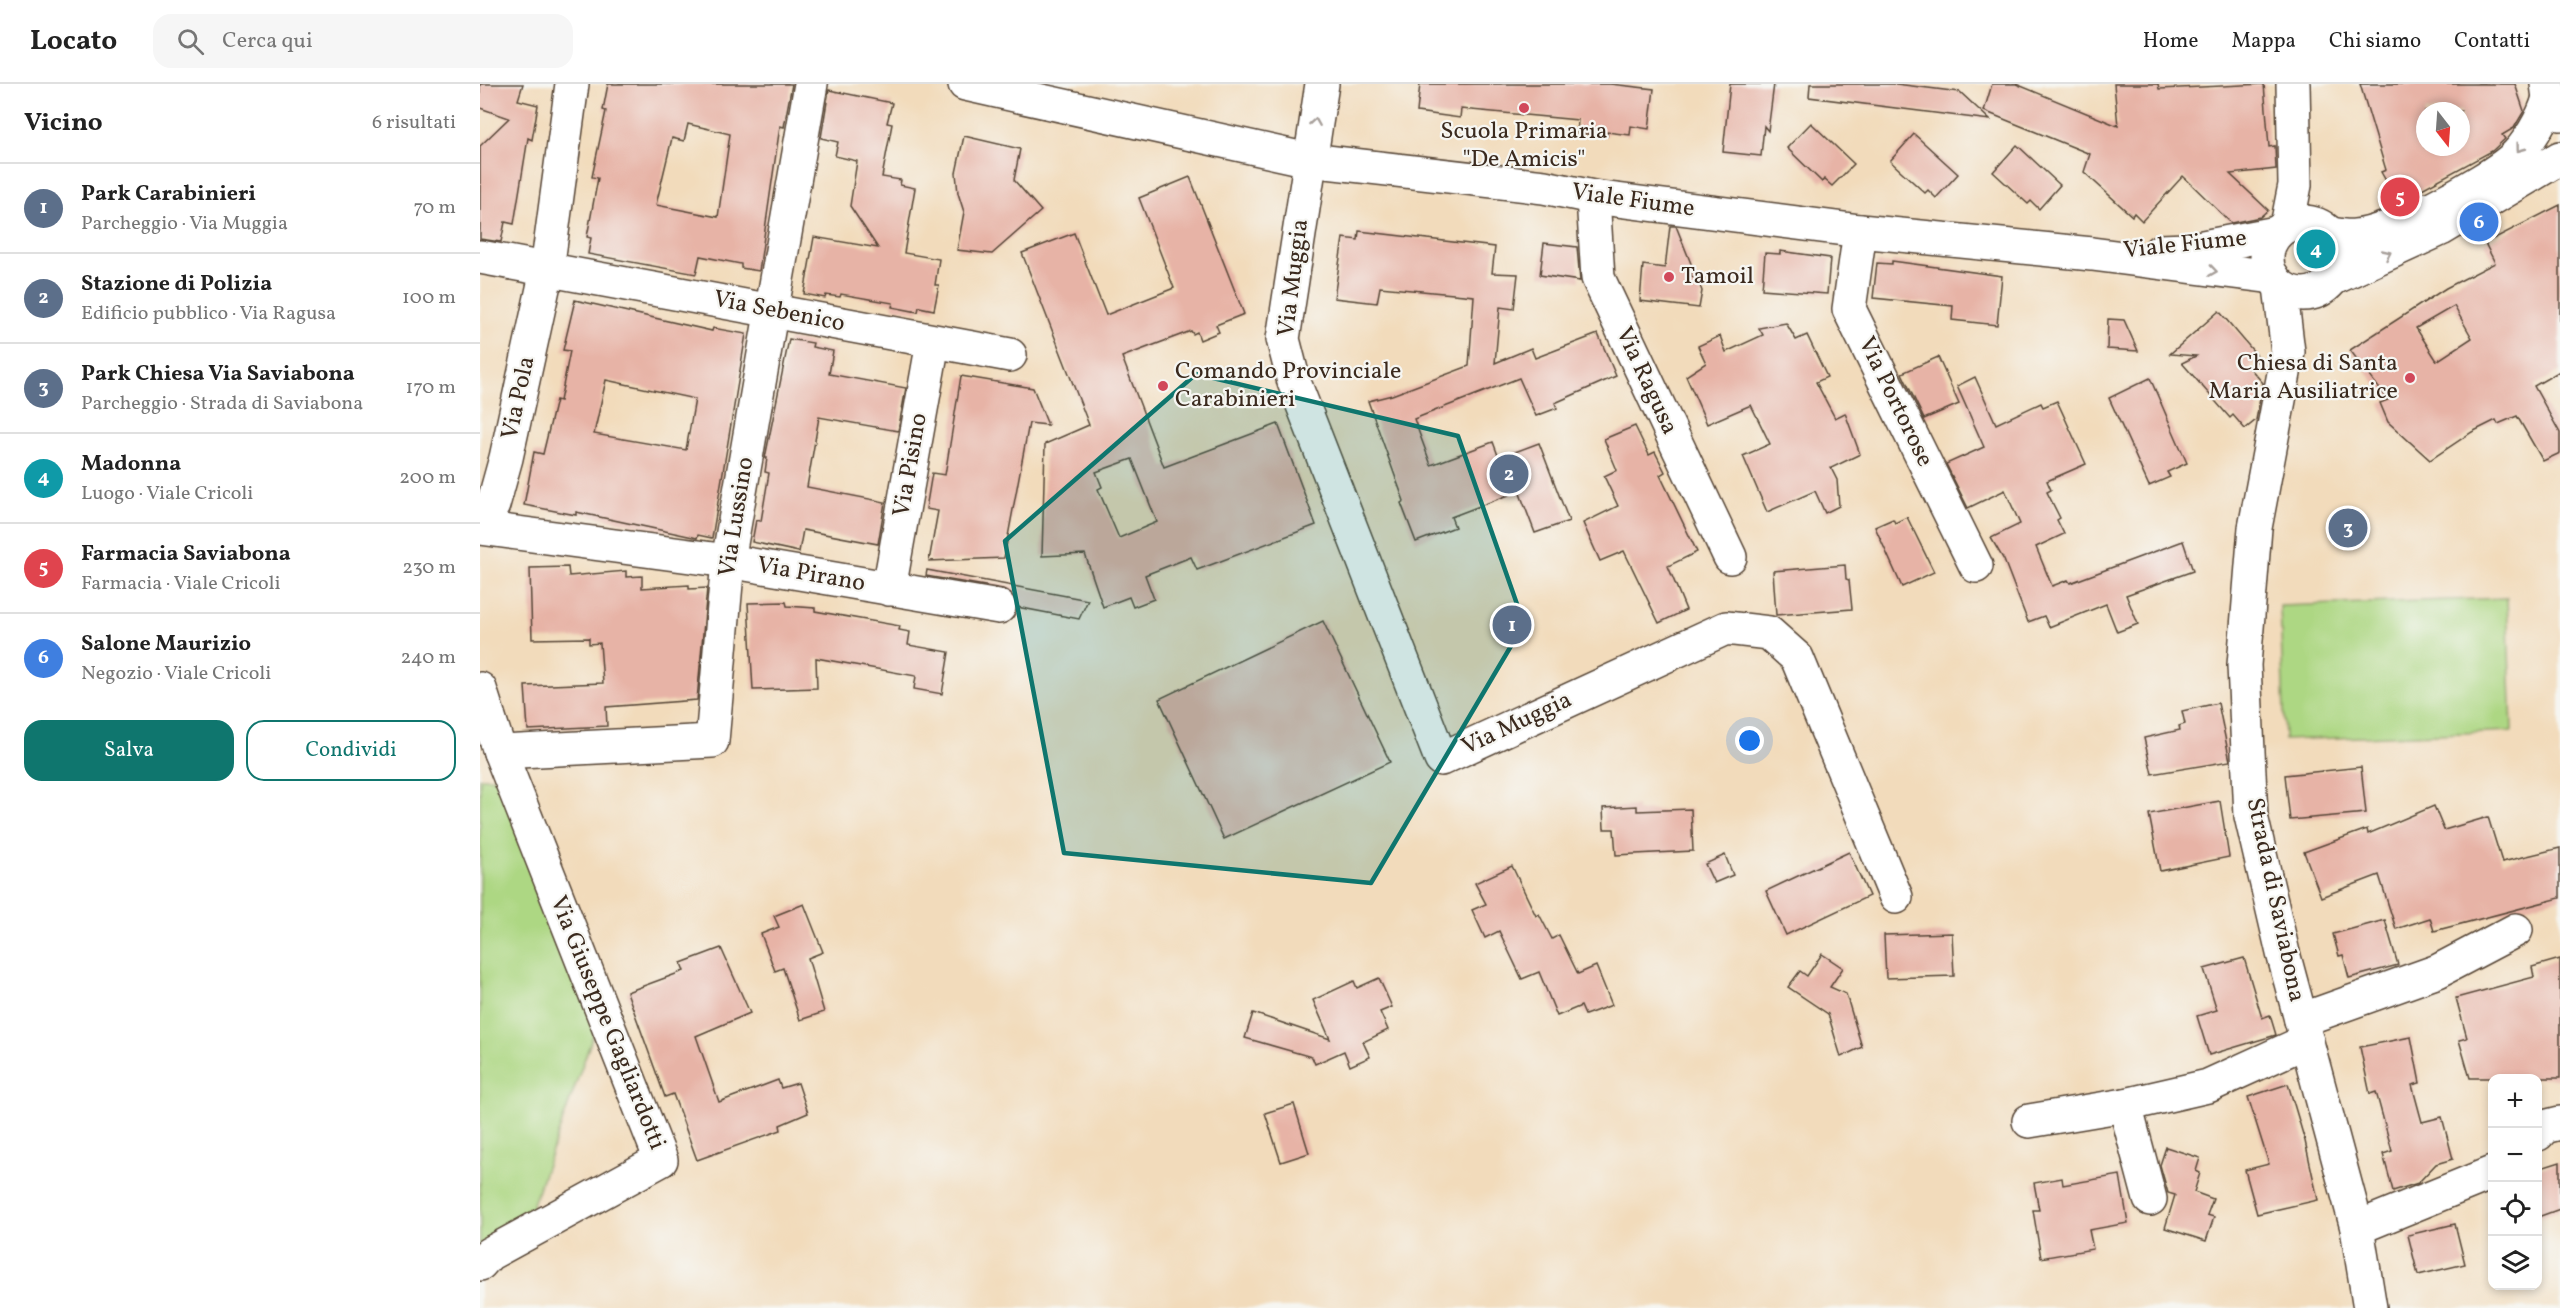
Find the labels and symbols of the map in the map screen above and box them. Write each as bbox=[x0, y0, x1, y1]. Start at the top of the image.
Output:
marker: Scuola Primaria "De Amicis" bbox=[1517, 101, 1531, 115]
north arrow bbox=[2416, 102, 2470, 156]
place label: Scuola Primaria "De Amicis" bbox=[1440, 115, 1608, 177]
one-way arrow bbox=[1309, 117, 1321, 126]
one-way arrow bbox=[2516, 141, 2527, 152]
pin: 5 bbox=[2380, 174, 2420, 220]
street label: Viale Fiume bbox=[1569, 176, 1697, 226]
pin: 6 bbox=[2460, 200, 2498, 244]
street label: Via Muggia bbox=[1270, 217, 1318, 339]
street label: Viale Fiume bbox=[2122, 222, 2248, 268]
pin: 4 bbox=[2296, 226, 2336, 272]
one-way arrow bbox=[2380, 249, 2391, 261]
place label: Tamoil bbox=[1681, 260, 1754, 294]
one-way arrow bbox=[2208, 264, 2217, 276]
marker: Tamoil bbox=[1662, 270, 1676, 284]
street label: Via Sebenico bbox=[710, 283, 848, 341]
street label: Via Ragusa bbox=[1606, 321, 1686, 441]
street label: Via Portorose bbox=[1849, 331, 1941, 473]
place label: Chiesa di Santa Maria Ausiliatrice bbox=[2208, 347, 2398, 409]
street label: Via Pola bbox=[494, 353, 544, 443]
place label: Comando Provinciale Carabinieri bbox=[1175, 355, 1401, 417]
marker: Chiesa di Santa Maria Ausiliatrice bbox=[2403, 371, 2417, 385]
marker: Comando Provinciale Carabinieri bbox=[1156, 379, 1170, 393]
street label: Via Pisino bbox=[885, 410, 937, 520]
pin: 2 bbox=[1490, 452, 1528, 496]
street label: Via Lussino bbox=[711, 455, 763, 579]
pin: 3 bbox=[2328, 506, 2368, 550]
street label: Via Pirano bbox=[754, 549, 868, 601]
pin: 1 bbox=[1492, 602, 1532, 648]
street label: Via Muggia bbox=[1456, 684, 1578, 764]
your location bbox=[1735, 726, 1764, 755]
street label: Strada di Saviabona bbox=[2237, 795, 2313, 1005]
street label: Via Giuseppe Gagliardotti bbox=[540, 891, 674, 1155]

